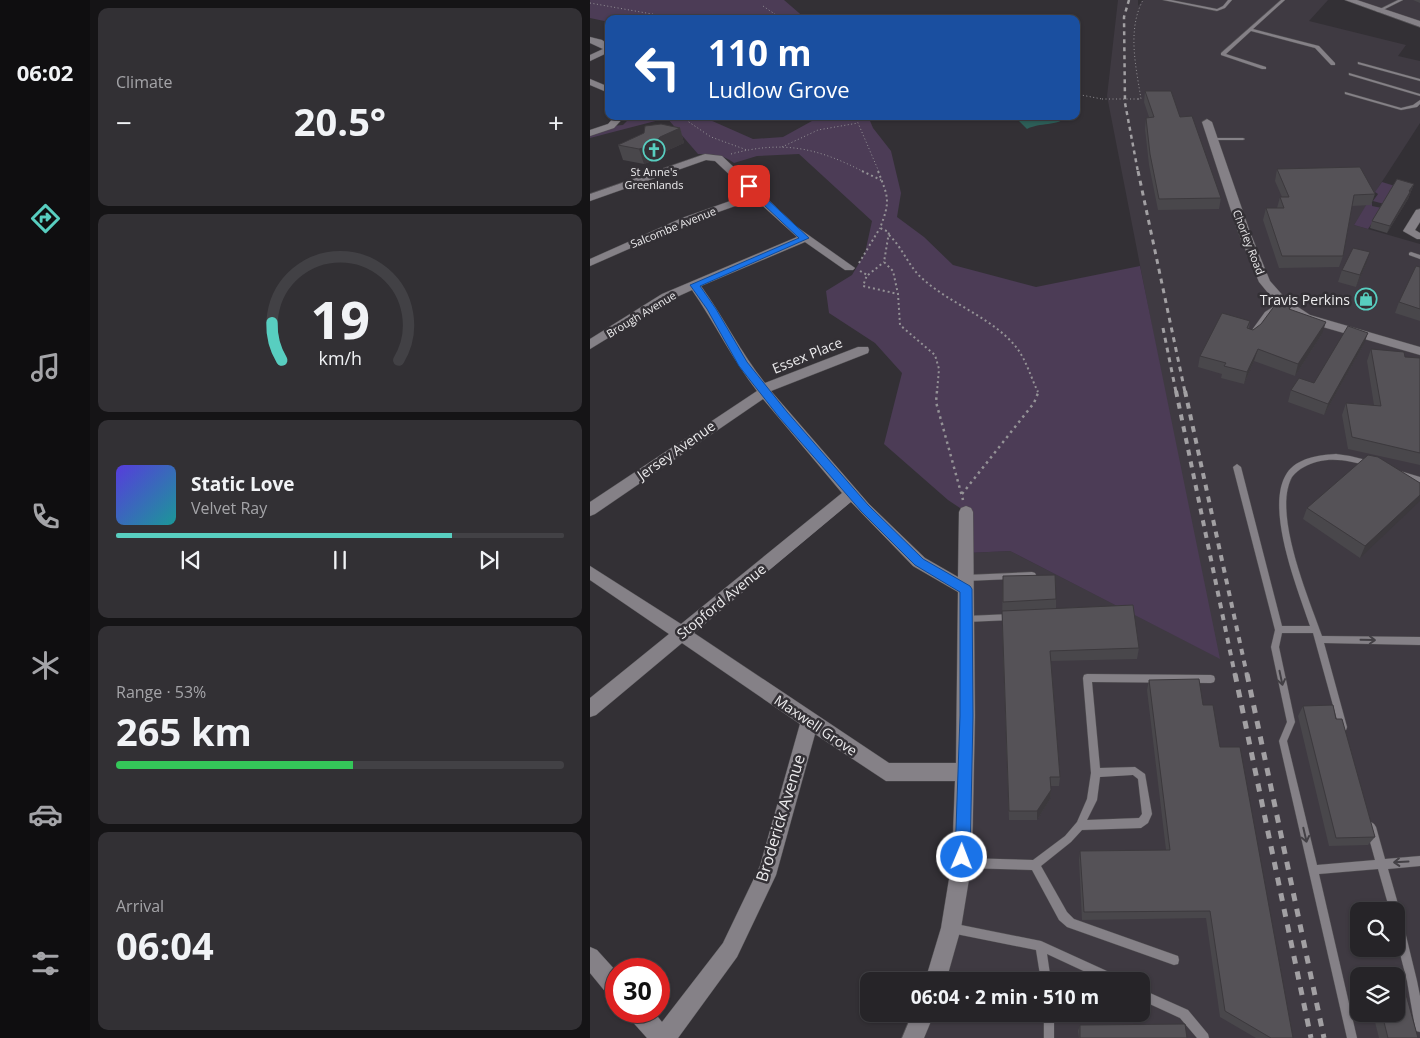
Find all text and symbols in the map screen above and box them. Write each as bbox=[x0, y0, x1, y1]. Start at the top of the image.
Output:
text: 110 m bbox=[708, 29, 812, 76]
icon: left bbox=[625, 35, 690, 100]
text: 06:02 bbox=[17, 57, 73, 87]
text: Climate bbox=[116, 71, 173, 93]
text: Ludlow Grove bbox=[708, 74, 850, 104]
text: 20.5° bbox=[294, 95, 386, 147]
text: − bbox=[116, 103, 132, 141]
text: + bbox=[548, 103, 564, 141]
church icon: St Anne's Greenlands bbox=[642, 138, 666, 162]
place label: St Anne's Greenlands bbox=[624, 164, 684, 192]
pin bbox=[728, 165, 770, 207]
icon: arrive bbox=[735, 172, 763, 200]
icon: directions bbox=[28, 201, 63, 236]
street label: Salcombe Avenue bbox=[628, 203, 718, 251]
street label: Chorley Road bbox=[1230, 207, 1268, 277]
text: 19 bbox=[310, 283, 370, 354]
street label: Brough Avenue bbox=[603, 287, 679, 341]
shop icon: Travis Perkins bbox=[1354, 287, 1378, 311]
place label: Travis Perkins bbox=[1260, 290, 1350, 309]
street label: Essex Place bbox=[769, 332, 845, 378]
text: km/h bbox=[318, 346, 362, 370]
icon: music bbox=[28, 350, 63, 385]
street label: Jersey Avenue bbox=[632, 416, 719, 485]
text: Static Love bbox=[191, 471, 294, 497]
text: Velvet Ray bbox=[191, 497, 267, 519]
icon: phone bbox=[28, 499, 63, 534]
icon: previous bbox=[177, 546, 205, 574]
icon: pause bbox=[326, 546, 354, 574]
icon: next bbox=[475, 546, 503, 574]
street label: Stopford Avenue bbox=[672, 559, 770, 643]
one-way arrow bbox=[1360, 635, 1376, 645]
icon: climate bbox=[28, 648, 63, 683]
one-way arrow bbox=[1277, 669, 1286, 685]
text: Range · 53% bbox=[116, 681, 206, 703]
street label: Maxwell Grove bbox=[771, 690, 861, 760]
text: 265 km bbox=[116, 705, 252, 757]
street label: Broderick Avenue bbox=[750, 752, 810, 884]
icon: car bbox=[28, 797, 63, 832]
one-way arrow bbox=[1301, 826, 1310, 842]
position arrow bbox=[935, 830, 987, 882]
one-way arrow bbox=[1393, 858, 1409, 867]
text: Arrival bbox=[116, 895, 164, 917]
map controls bbox=[1350, 902, 1405, 1022]
button: search bbox=[1350, 902, 1405, 957]
text: 06:04 bbox=[116, 919, 214, 971]
icon: filters bbox=[28, 946, 63, 981]
speed limit sign: 30 bbox=[605, 958, 670, 1023]
button: layers bbox=[1350, 967, 1405, 1022]
text: 06:04 · 2 min · 510 m bbox=[911, 984, 1099, 1010]

